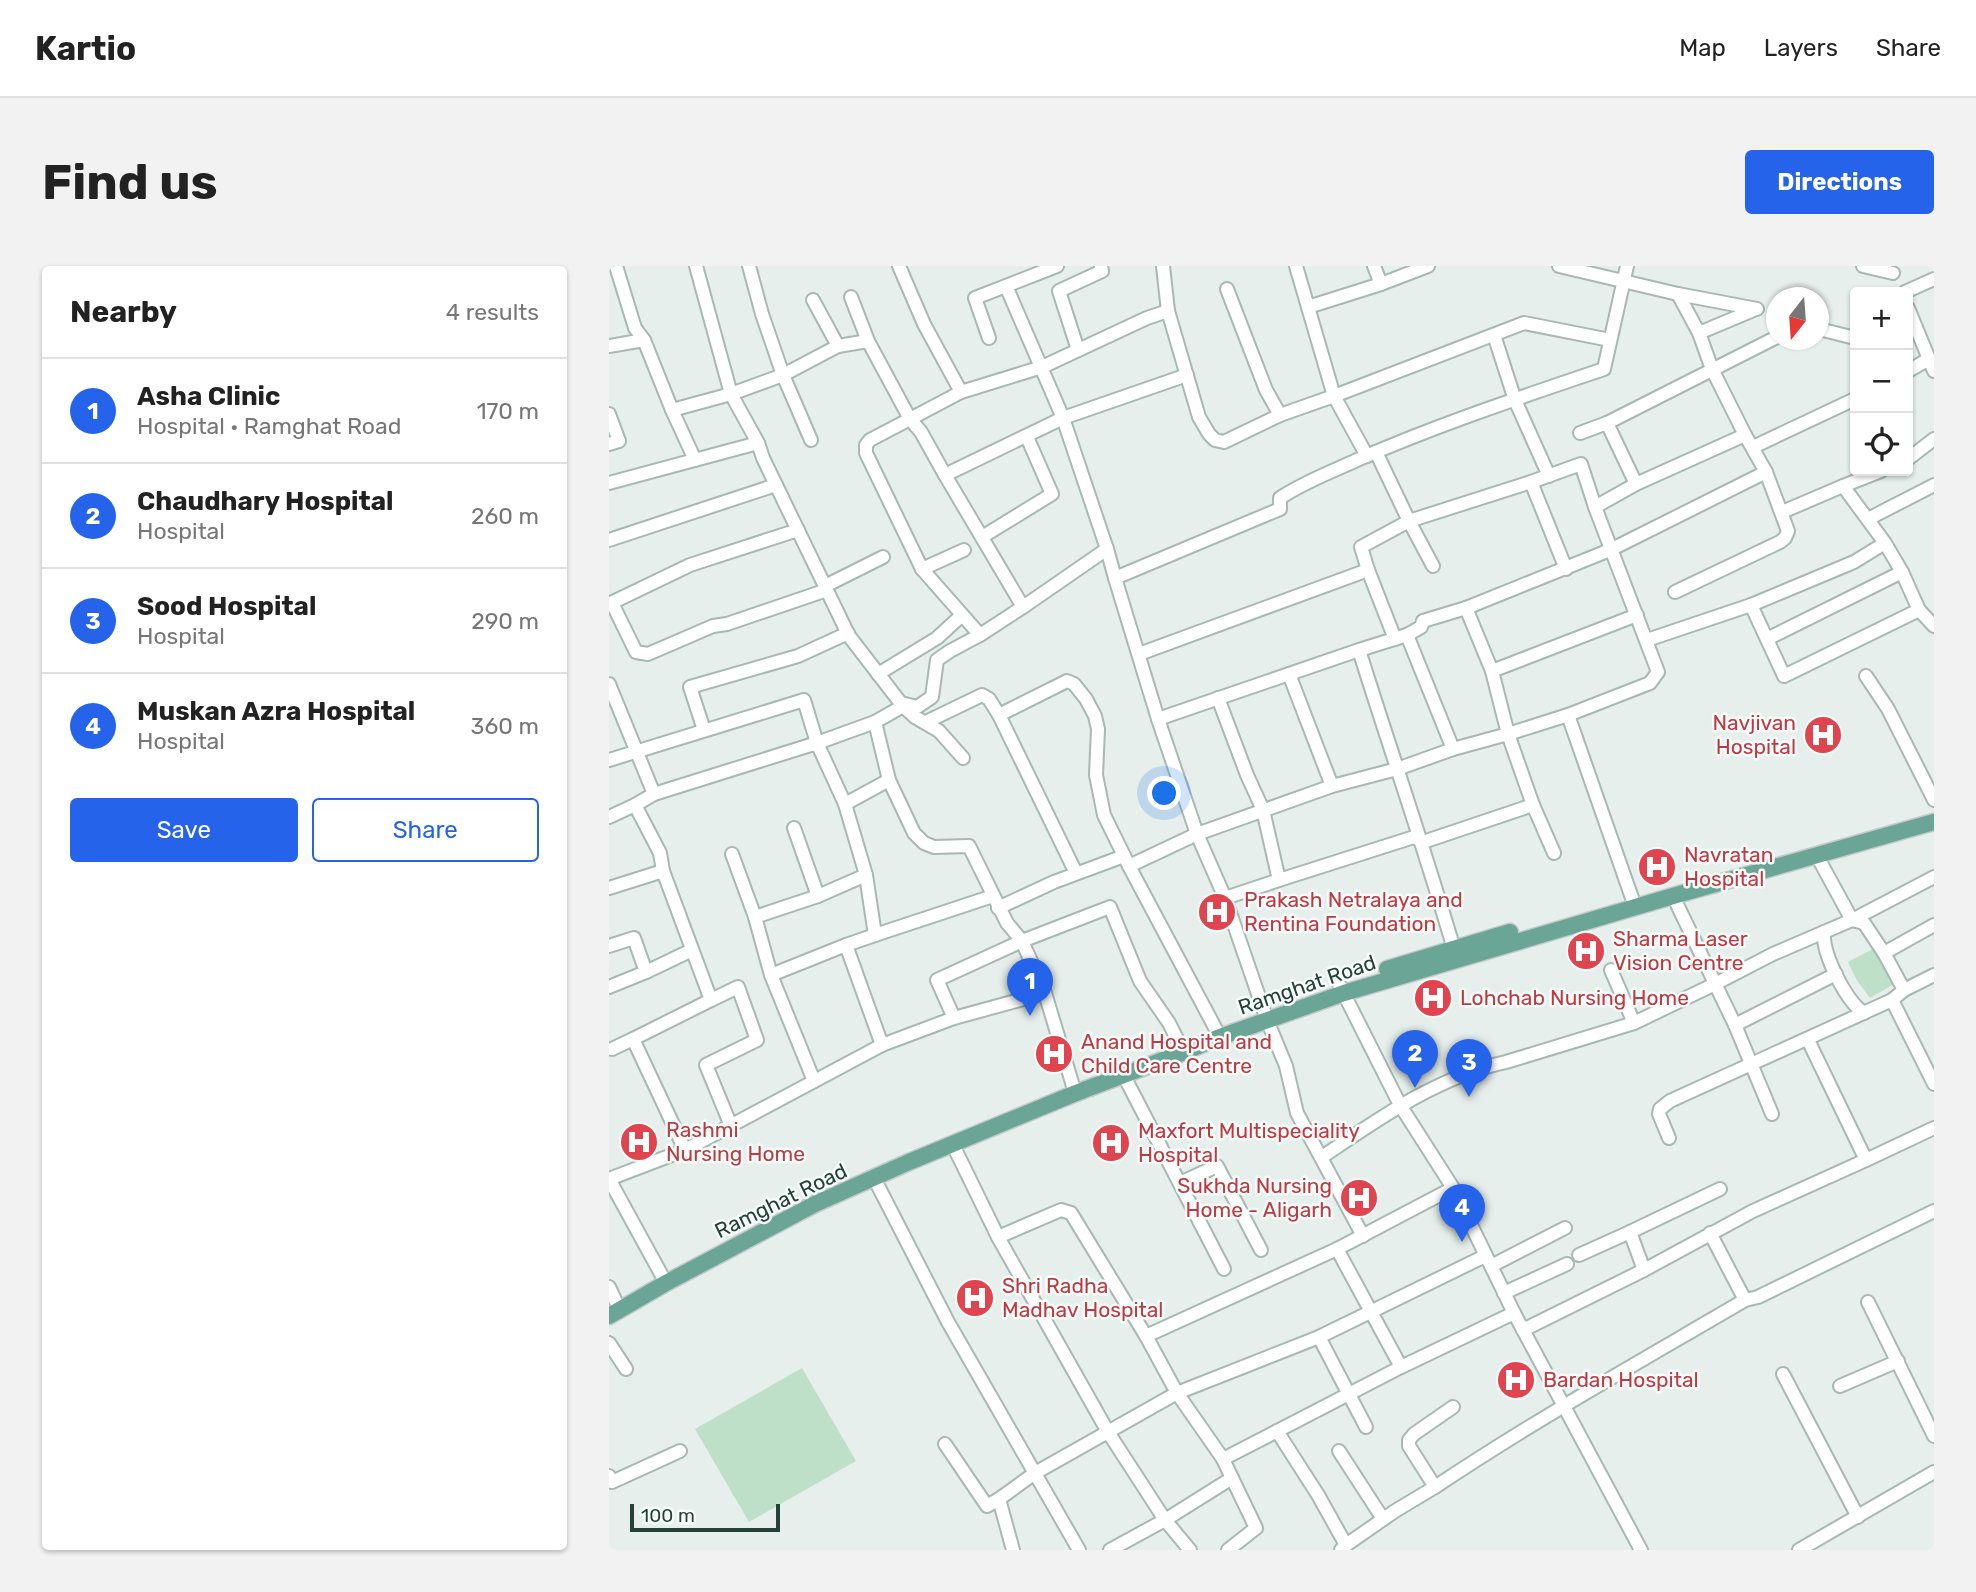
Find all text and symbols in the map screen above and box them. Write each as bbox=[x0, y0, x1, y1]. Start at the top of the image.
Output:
text: Kartio bbox=[35, 29, 136, 68]
text: Map bbox=[1679, 34, 1726, 62]
text: Layers bbox=[1764, 34, 1838, 62]
text: Share bbox=[1876, 34, 1941, 62]
button: Directions bbox=[1745, 150, 1934, 214]
text: Find us bbox=[42, 153, 218, 211]
north arrow bbox=[1766, 287, 1829, 350]
map controls bbox=[1850, 287, 1913, 476]
button: + bbox=[1850, 287, 1913, 350]
text: Nearby bbox=[70, 294, 177, 330]
text: 4 results bbox=[446, 298, 539, 326]
button: − bbox=[1850, 350, 1913, 413]
text: Asha Clinic bbox=[137, 381, 280, 412]
text: 1 bbox=[87, 397, 99, 425]
text: 170 m bbox=[477, 397, 539, 425]
text: Hospital · Ramghat Road bbox=[137, 412, 401, 440]
button: locate bbox=[1850, 413, 1913, 476]
text: Chaudhary Hospital bbox=[137, 486, 393, 517]
text: 2 bbox=[86, 502, 100, 530]
text: 260 m bbox=[471, 502, 539, 530]
text: Hospital bbox=[137, 517, 225, 545]
text: Sood Hospital bbox=[137, 591, 316, 622]
text: 3 bbox=[85, 607, 101, 635]
text: 290 m bbox=[471, 607, 539, 635]
text: Hospital bbox=[137, 622, 225, 650]
text: Muskan Azra Hospital bbox=[137, 696, 415, 727]
place label: Navjivan Hospital bbox=[1712, 710, 1796, 759]
text: 4 bbox=[85, 712, 101, 740]
text: 360 m bbox=[471, 712, 539, 740]
hospital icon: Navjivan Hospital bbox=[1802, 714, 1844, 756]
text: Hospital bbox=[137, 727, 225, 755]
your location bbox=[1147, 776, 1181, 810]
button: Save bbox=[70, 798, 298, 862]
button: Share bbox=[312, 798, 539, 862]
place label: Navratan Hospital bbox=[1684, 842, 1773, 891]
hospital icon: Navratan Hospital bbox=[1636, 846, 1678, 888]
place label: Prakash Netralaya and Rentina Foundation bbox=[1244, 887, 1463, 936]
hospital icon: Prakash Netralaya and Rentina Foundation bbox=[1196, 891, 1238, 933]
place label: Sharma Laser Vision Centre bbox=[1613, 926, 1748, 975]
hospital icon: Sharma Laser Vision Centre bbox=[1565, 930, 1607, 972]
street label: Ramghat Road bbox=[1235, 949, 1379, 1020]
pin: 1 bbox=[1007, 958, 1053, 1016]
hospital icon: Lohchab Nursing Home bbox=[1412, 977, 1454, 1019]
place label: Lohchab Nursing Home bbox=[1460, 985, 1689, 1010]
place label: Anand Hospital and Child Care Centre bbox=[1081, 1029, 1272, 1078]
pin: 2 bbox=[1392, 1030, 1438, 1088]
hospital icon: Anand Hospital and Child Care Centre bbox=[1033, 1033, 1075, 1075]
pin: 3 bbox=[1446, 1039, 1492, 1097]
place label: Rashmi Nursing Home bbox=[666, 1117, 805, 1166]
place label: Maxfort Multispeciality Hospital bbox=[1138, 1118, 1360, 1167]
hospital icon: Rashmi Nursing Home bbox=[618, 1121, 660, 1163]
hospital icon: Maxfort Multispeciality Hospital bbox=[1090, 1122, 1132, 1164]
street label: Ramghat Road bbox=[711, 1158, 851, 1243]
place label: Sukhda Nursing Home - Aligarh bbox=[1177, 1173, 1332, 1222]
hospital icon: Sukhda Nursing Home - Aligarh bbox=[1338, 1177, 1380, 1219]
pin: 4 bbox=[1439, 1184, 1485, 1242]
place label: Shri Radha Madhav Hospital bbox=[1002, 1273, 1163, 1322]
hospital icon: Shri Radha Madhav Hospital bbox=[954, 1277, 996, 1319]
hospital icon: Bardan Hospital bbox=[1495, 1359, 1537, 1401]
place label: Bardan Hospital bbox=[1543, 1367, 1699, 1392]
scale bar bbox=[630, 1501, 781, 1533]
text: 100 m bbox=[641, 1504, 695, 1527]

